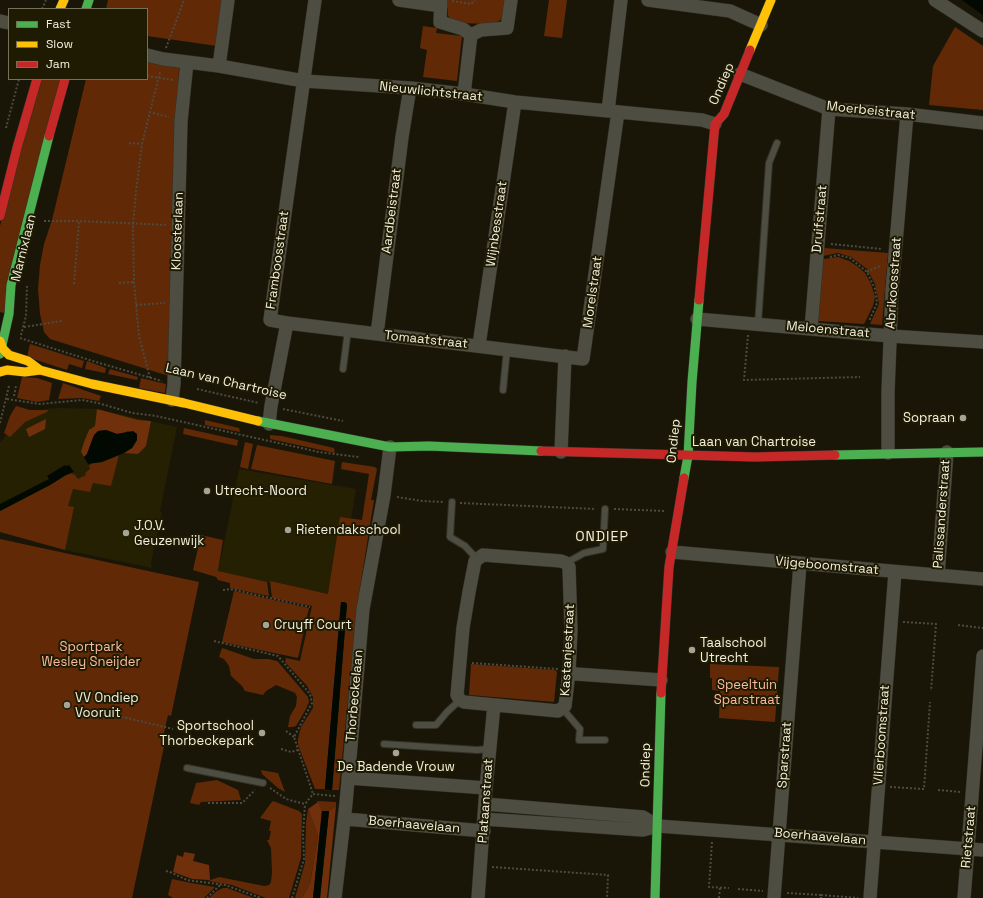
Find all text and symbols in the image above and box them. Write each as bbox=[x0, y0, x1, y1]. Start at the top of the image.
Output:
legend bbox=[8, 8, 148, 80]
text: Fast bbox=[46, 16, 71, 32]
text: Slow bbox=[46, 36, 73, 52]
text: Jam bbox=[46, 56, 70, 72]
street label: Ondiep bbox=[706, 61, 738, 107]
street label: Nieuwlichtstraat bbox=[379, 79, 483, 105]
street label: Moerbeistraat bbox=[826, 99, 916, 123]
street label: Aardbeistraat bbox=[379, 167, 405, 255]
street label: Wijnbesstraat bbox=[483, 180, 511, 268]
street label: Druifstraat bbox=[809, 184, 831, 254]
street label: Kloosterlaan bbox=[169, 192, 187, 270]
street label: Framboosstraat bbox=[263, 210, 293, 310]
street label: Marnixlaan bbox=[8, 213, 40, 283]
street label: Abrikoosstraat bbox=[883, 237, 905, 329]
street label: Morelstraat bbox=[580, 255, 606, 329]
street label: Meloenstraat bbox=[786, 319, 870, 341]
street label: Tomaatstraat bbox=[383, 328, 469, 352]
street label: Laan van Chartroise bbox=[164, 360, 288, 404]
place label: Sopraan bbox=[903, 410, 955, 426]
marker: Sopraan bbox=[958, 413, 968, 423]
street label: Ondiep bbox=[664, 418, 684, 464]
street label: Laan van Chartroise bbox=[692, 434, 816, 450]
street label: Palissanderstraat bbox=[930, 459, 954, 569]
place label: Utrecht-Noord bbox=[215, 483, 307, 499]
marker: Utrecht-Noord bbox=[202, 486, 212, 496]
place label: J.O.V. Geuzenwijk bbox=[134, 518, 204, 549]
place label: Rietendakschool bbox=[296, 522, 401, 538]
marker: Rietendakschool bbox=[283, 525, 293, 535]
marker: J.O.V. Geuzenwijk bbox=[121, 528, 131, 538]
district label: ONDIEP bbox=[575, 529, 629, 545]
street label: Vijgeboomstraat bbox=[775, 554, 879, 578]
street label: Kastanjestraat bbox=[558, 604, 578, 696]
place label: Cruyff Court bbox=[274, 617, 352, 633]
marker: Cruyff Court bbox=[261, 620, 271, 630]
place label: Taalschool Utrecht bbox=[700, 635, 766, 666]
park label: Sportpark Wesley Sneijder bbox=[42, 639, 140, 670]
marker: Taalschool Utrecht bbox=[687, 645, 697, 655]
street label: Thorbeckelaan bbox=[343, 649, 367, 743]
park label: Speeltuin Sparstraat bbox=[714, 677, 780, 708]
street label: Vlierboomstraat bbox=[871, 684, 893, 786]
place label: VV Ondiep Vooruit bbox=[75, 690, 139, 721]
marker: VV Ondiep Vooruit bbox=[62, 700, 72, 710]
place label: Sportschool Thorbeckepark bbox=[160, 718, 254, 749]
street label: Sparstraat bbox=[775, 721, 795, 789]
marker: Sportschool Thorbeckepark bbox=[257, 728, 267, 738]
street label: Ondiep bbox=[638, 743, 654, 787]
marker: De Badende Vrouw bbox=[391, 748, 401, 758]
street label: Plataanstraat bbox=[475, 758, 497, 844]
place label: De Badende Vrouw bbox=[337, 759, 455, 775]
street label: Rietstraat bbox=[958, 805, 980, 869]
street label: Boerhaavelaan bbox=[367, 813, 461, 837]
street label: Boerhaavelaan bbox=[773, 825, 867, 849]

